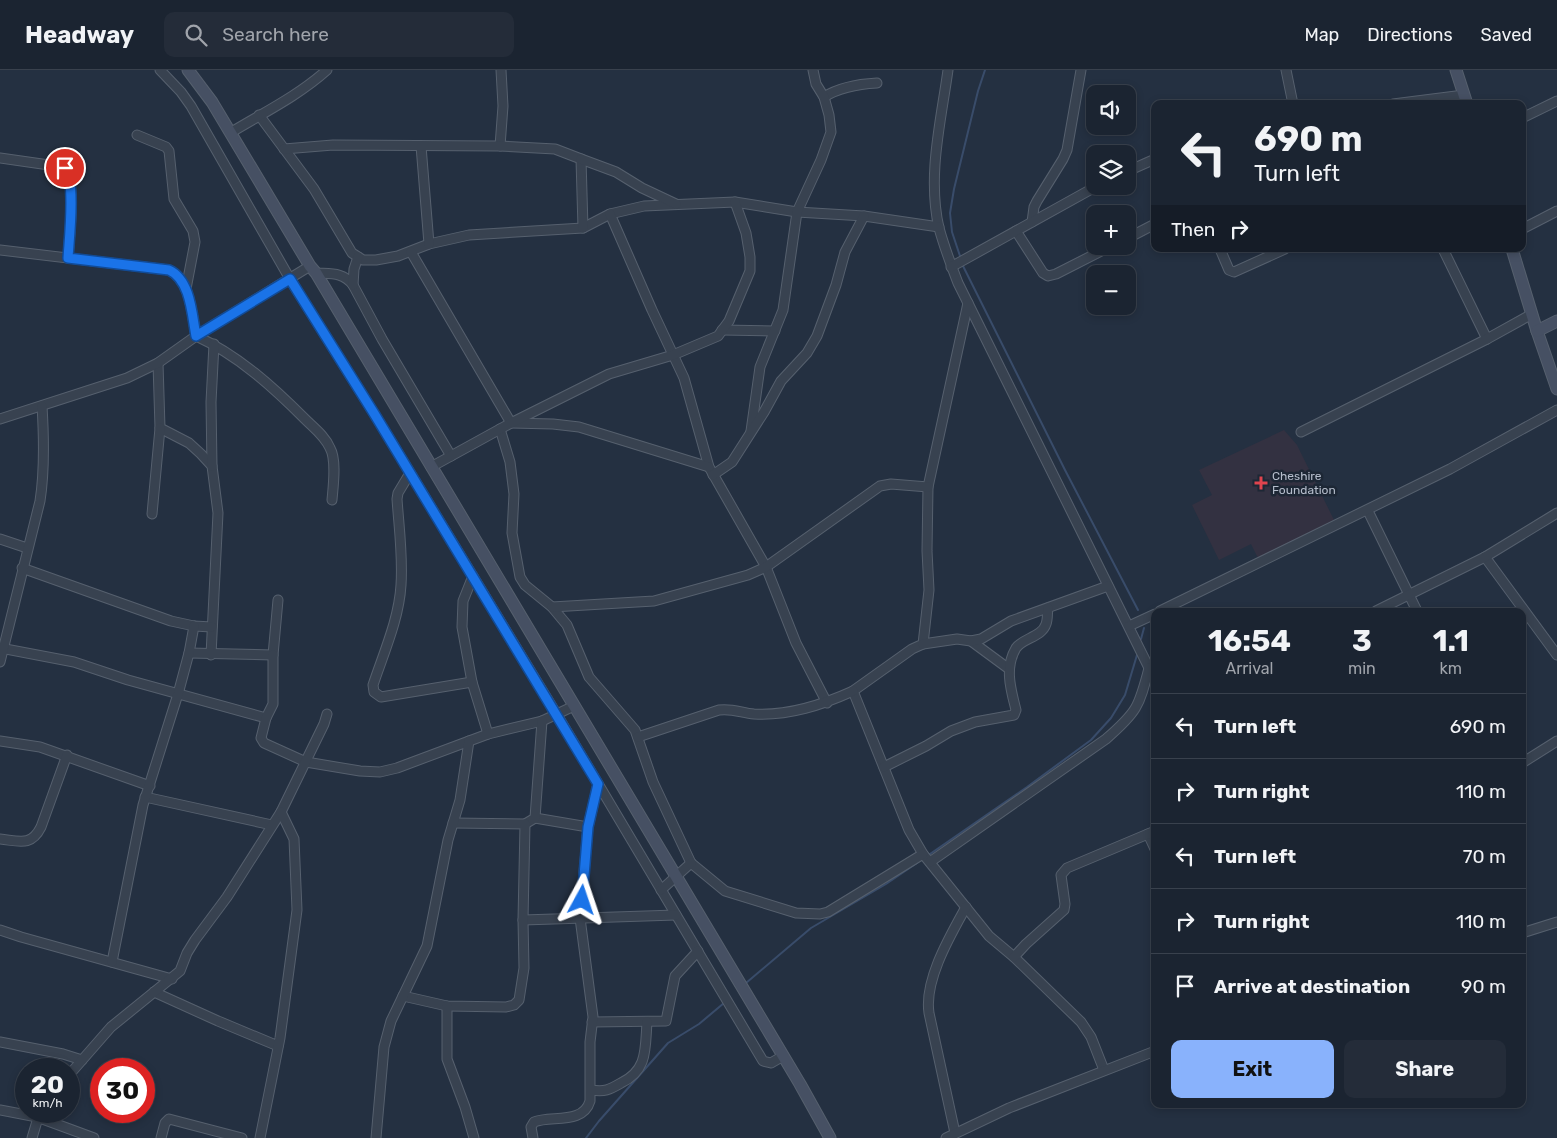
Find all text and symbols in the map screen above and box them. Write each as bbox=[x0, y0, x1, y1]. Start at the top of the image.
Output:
search box bbox=[164, 12, 514, 57]
text: Headway bbox=[25, 21, 134, 49]
icon: search bbox=[182, 21, 210, 49]
text: Search here bbox=[222, 23, 329, 46]
text: Map bbox=[1304, 24, 1339, 46]
text: Directions bbox=[1367, 24, 1453, 46]
text: Saved bbox=[1481, 24, 1532, 46]
map controls bbox=[1086, 85, 1136, 315]
button: sound bbox=[1086, 85, 1136, 135]
text: 690 m bbox=[1254, 118, 1363, 160]
icon: left bbox=[1171, 120, 1236, 185]
button: layers bbox=[1086, 145, 1136, 195]
pin bbox=[44, 147, 86, 189]
icon: arrive bbox=[51, 154, 79, 182]
text: Turn left bbox=[1254, 160, 1340, 187]
button: + bbox=[1086, 205, 1136, 255]
icon: right bbox=[1225, 215, 1253, 243]
text: Then bbox=[1171, 218, 1215, 241]
button: − bbox=[1086, 265, 1136, 315]
place label: Cheshire Foundation bbox=[1272, 469, 1336, 497]
marker: Cheshire Foundation bbox=[1254, 476, 1268, 490]
text: 16:54 bbox=[1208, 623, 1291, 659]
text: 3 bbox=[1352, 623, 1372, 659]
text: 1.1 bbox=[1433, 623, 1469, 659]
text: Arrival bbox=[1225, 659, 1273, 678]
text: min bbox=[1348, 659, 1376, 678]
text: km bbox=[1440, 659, 1462, 678]
icon: left bbox=[1171, 712, 1199, 740]
text: Turn left bbox=[1214, 715, 1296, 738]
text: 690 m bbox=[1450, 715, 1506, 738]
icon: right bbox=[1171, 777, 1199, 805]
text: Turn right bbox=[1214, 780, 1309, 803]
text: 110 m bbox=[1456, 780, 1506, 803]
icon: left bbox=[1171, 842, 1199, 870]
text: Turn left bbox=[1214, 845, 1296, 868]
text: 70 m bbox=[1463, 845, 1506, 868]
position arrow bbox=[555, 873, 607, 925]
icon: right bbox=[1171, 907, 1199, 935]
text: Turn right bbox=[1214, 910, 1309, 933]
text: 110 m bbox=[1456, 910, 1506, 933]
icon: arrive bbox=[1171, 972, 1199, 1000]
text: Arrive at destination bbox=[1214, 975, 1410, 998]
text: 90 m bbox=[1461, 975, 1506, 998]
button: Exit bbox=[1171, 1040, 1334, 1098]
button: Share bbox=[1344, 1040, 1506, 1098]
speed limit sign: 30 bbox=[90, 1058, 155, 1123]
text: 20 bbox=[31, 1070, 64, 1099]
text: km/h bbox=[33, 1096, 62, 1110]

